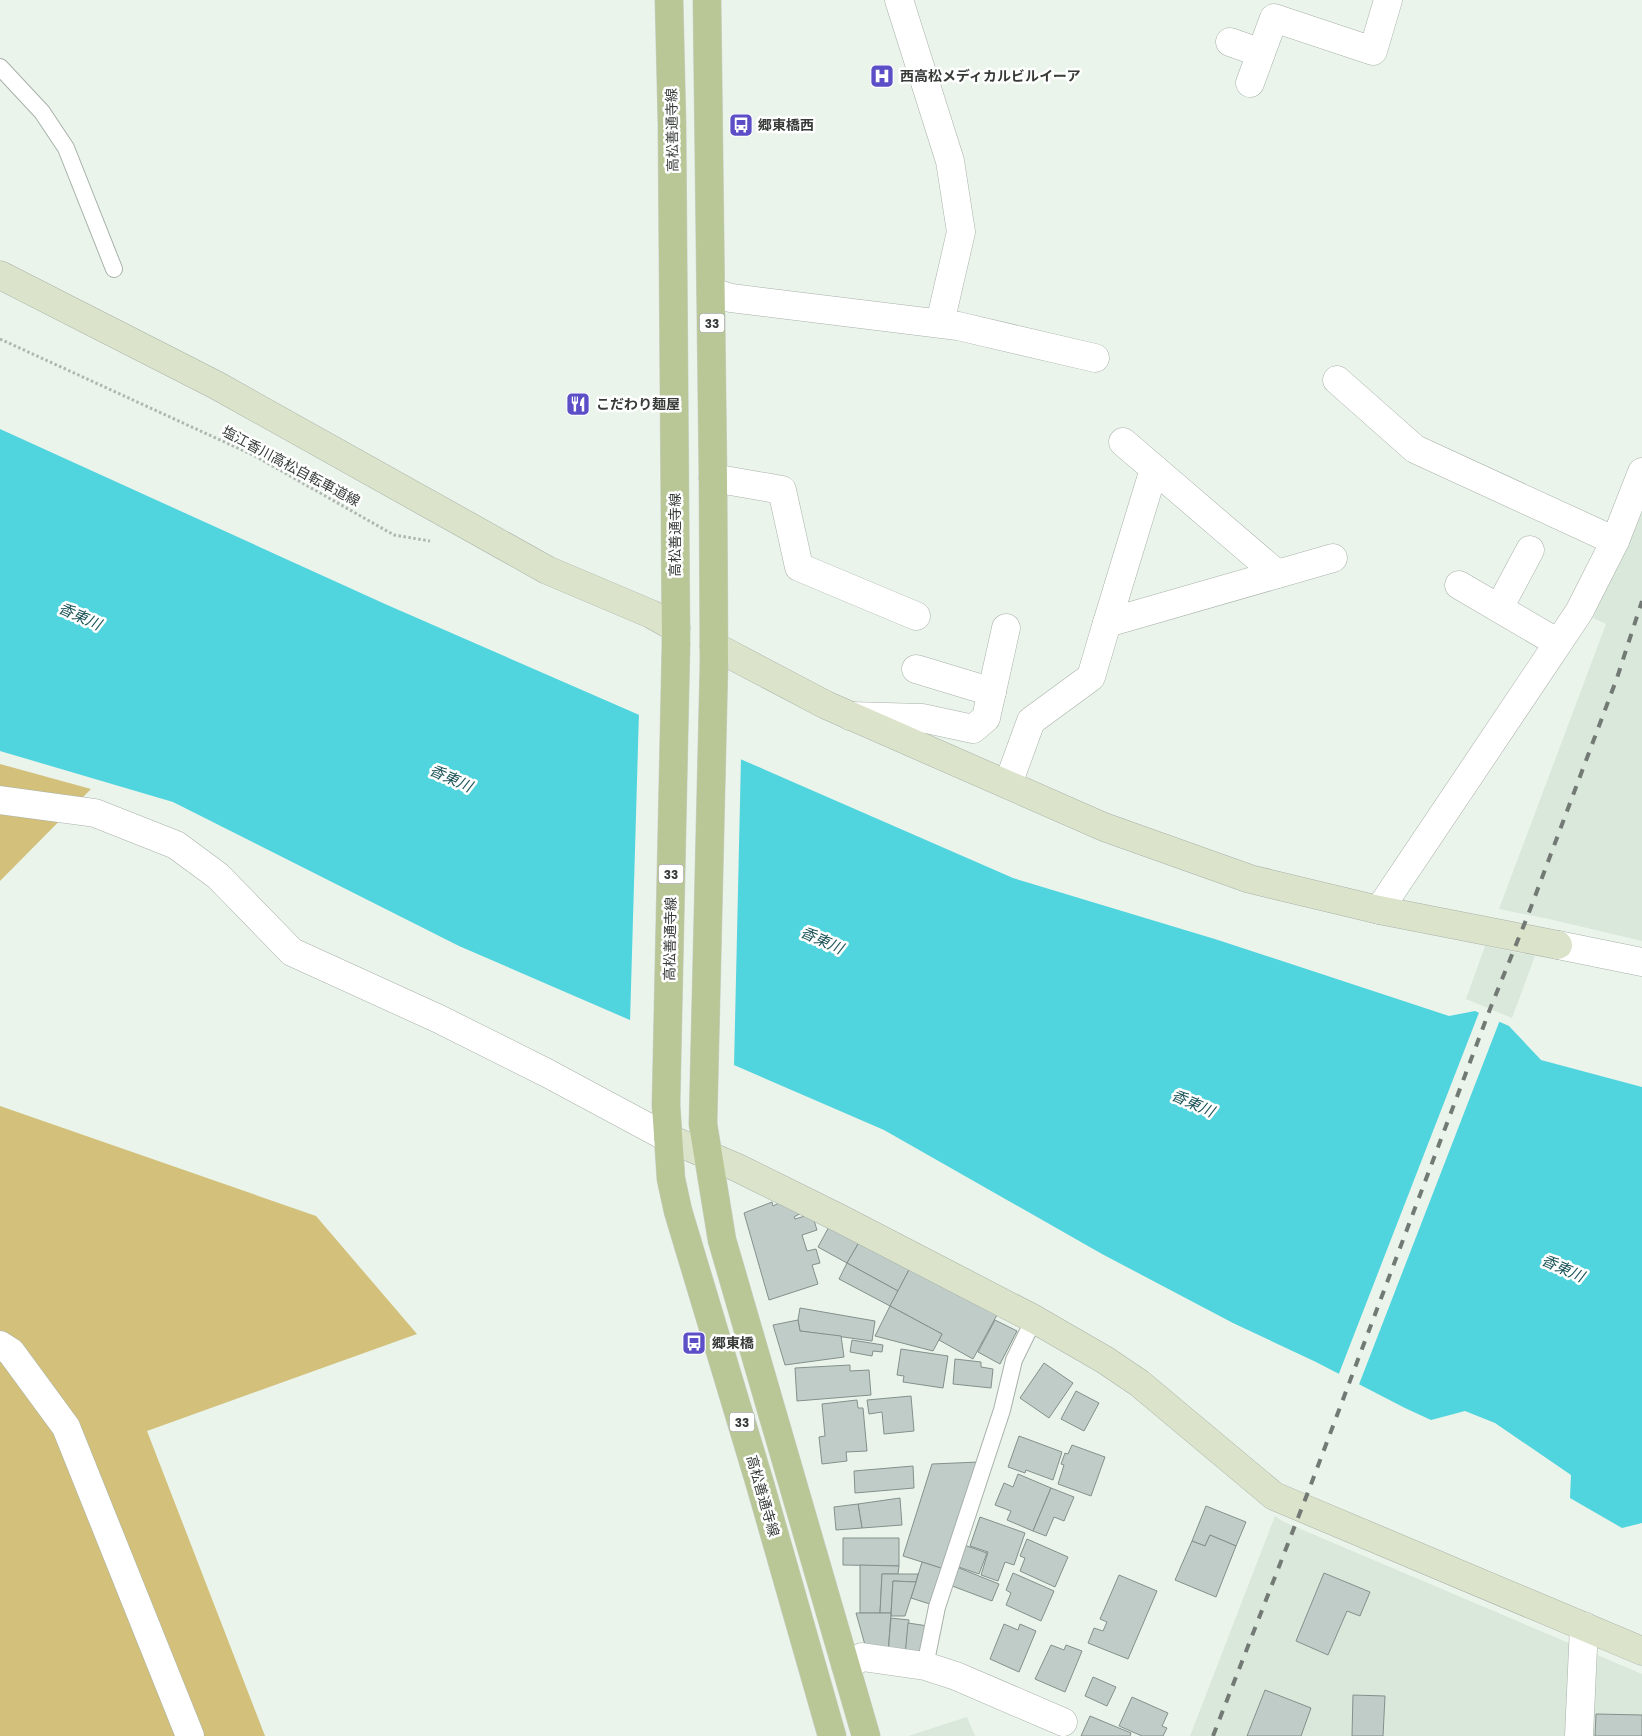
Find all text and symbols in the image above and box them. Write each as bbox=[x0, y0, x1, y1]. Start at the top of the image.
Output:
hospital icon: 西高松メディカルビルイーア bbox=[869, 63, 895, 89]
place label: 西高松メディカルビルイーア bbox=[900, 66, 1080, 86]
street label: 高松善通寺線 bbox=[661, 88, 683, 172]
bus stop icon: 郷東橋西 bbox=[728, 112, 754, 138]
place label: 郷東橋西 bbox=[758, 115, 814, 135]
road number: 33 bbox=[700, 314, 724, 332]
restaurant icon: こだわり麺屋 bbox=[565, 391, 591, 417]
place label: こだわり麺屋 bbox=[596, 394, 680, 414]
street label: 塩江香川高松自転車道線 bbox=[218, 421, 364, 511]
street label: 高松善通寺線 bbox=[665, 493, 685, 577]
water label: 香東川 bbox=[55, 597, 107, 636]
water label: 香東川 bbox=[426, 759, 478, 798]
road number: 33 bbox=[658, 864, 684, 884]
street label: 高松善通寺線 bbox=[659, 897, 681, 981]
water label: 香東川 bbox=[797, 921, 849, 960]
water label: 香東川 bbox=[1168, 1084, 1220, 1123]
water label: 香東川 bbox=[1538, 1249, 1590, 1288]
bus stop icon: 郷東橋 bbox=[681, 1330, 707, 1356]
place label: 郷東橋 bbox=[712, 1333, 754, 1353]
road number: 33 bbox=[730, 1412, 754, 1431]
street label: 高松善通寺線 bbox=[742, 1453, 784, 1539]

